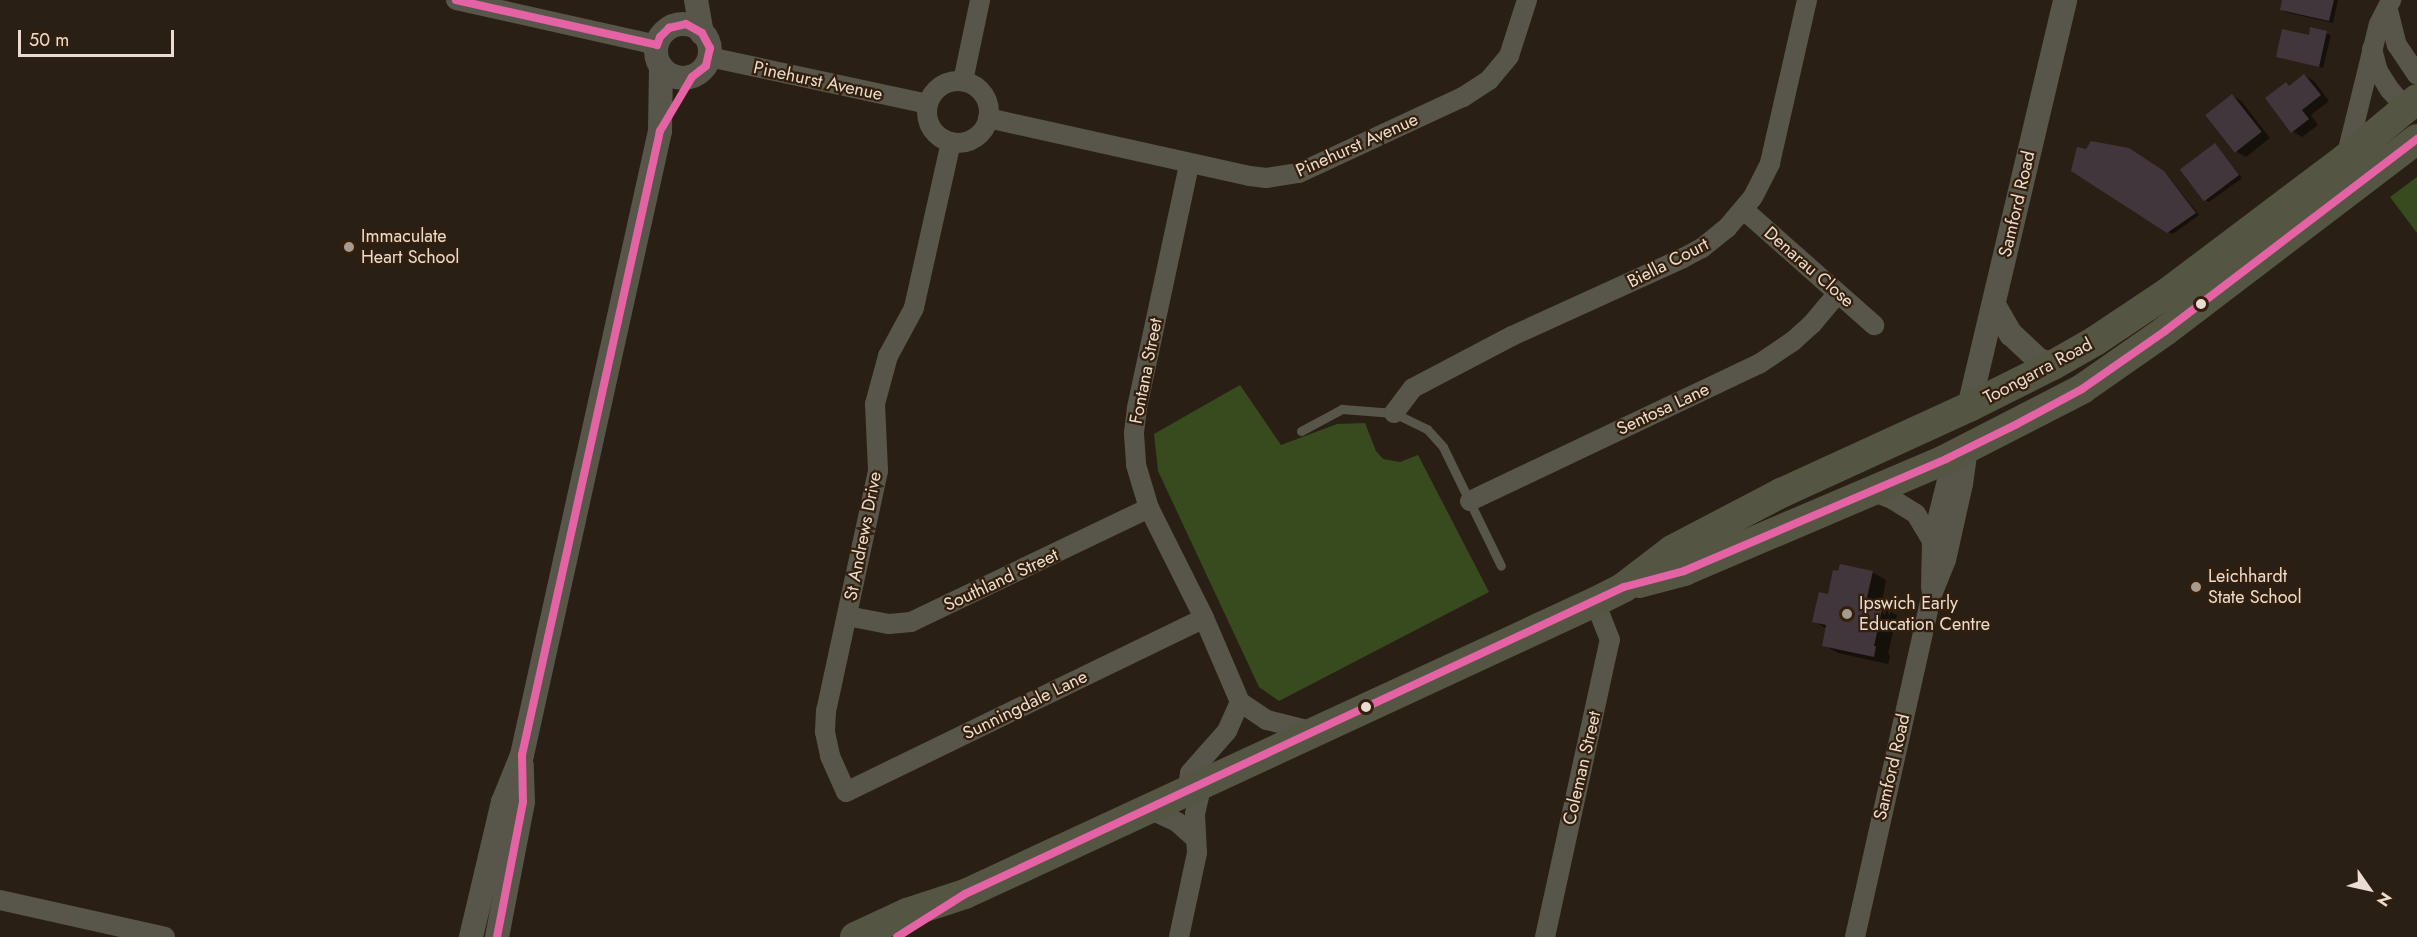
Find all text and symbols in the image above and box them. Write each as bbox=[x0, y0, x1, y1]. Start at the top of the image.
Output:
scale bar bbox=[21, 18, 177, 56]
text: 50 m bbox=[29, 27, 69, 53]
street label: Pinehurst Avenue bbox=[751, 57, 885, 105]
street label: Pinehurst Avenue bbox=[1293, 108, 1421, 182]
street label: Samford Road bbox=[1994, 149, 2040, 259]
street label: Denarau Close bbox=[1760, 222, 1858, 312]
place label: Immaculate Heart School bbox=[361, 226, 459, 268]
street label: Biella Court bbox=[1624, 233, 1712, 293]
marker: Immaculate Heart School bbox=[342, 240, 356, 254]
unlabelled marker bbox=[2195, 298, 2207, 310]
street label: Fontana Street bbox=[1125, 316, 1167, 426]
street label: Toongarra Road bbox=[1980, 333, 2096, 409]
street label: Sentosa Lane bbox=[1613, 378, 1713, 440]
street label: St Andrews Drive bbox=[840, 470, 886, 602]
street label: Southland Street bbox=[940, 544, 1062, 616]
place label: Leichhardt State School bbox=[2208, 566, 2302, 608]
marker: Leichhardt State School bbox=[2189, 580, 2203, 594]
place label: Ipswich Early Education Centre bbox=[1859, 593, 1990, 636]
marker: Ipswich Early Education Centre bbox=[1840, 607, 1854, 621]
street label: Sunningdale Lane bbox=[959, 666, 1091, 744]
unlabelled marker bbox=[1360, 701, 1372, 713]
street label: Coleman Street bbox=[1558, 709, 1606, 827]
street label: Samford Road bbox=[1869, 712, 1915, 822]
north arrow bbox=[2339, 859, 2399, 919]
text: N bbox=[2371, 888, 2397, 911]

